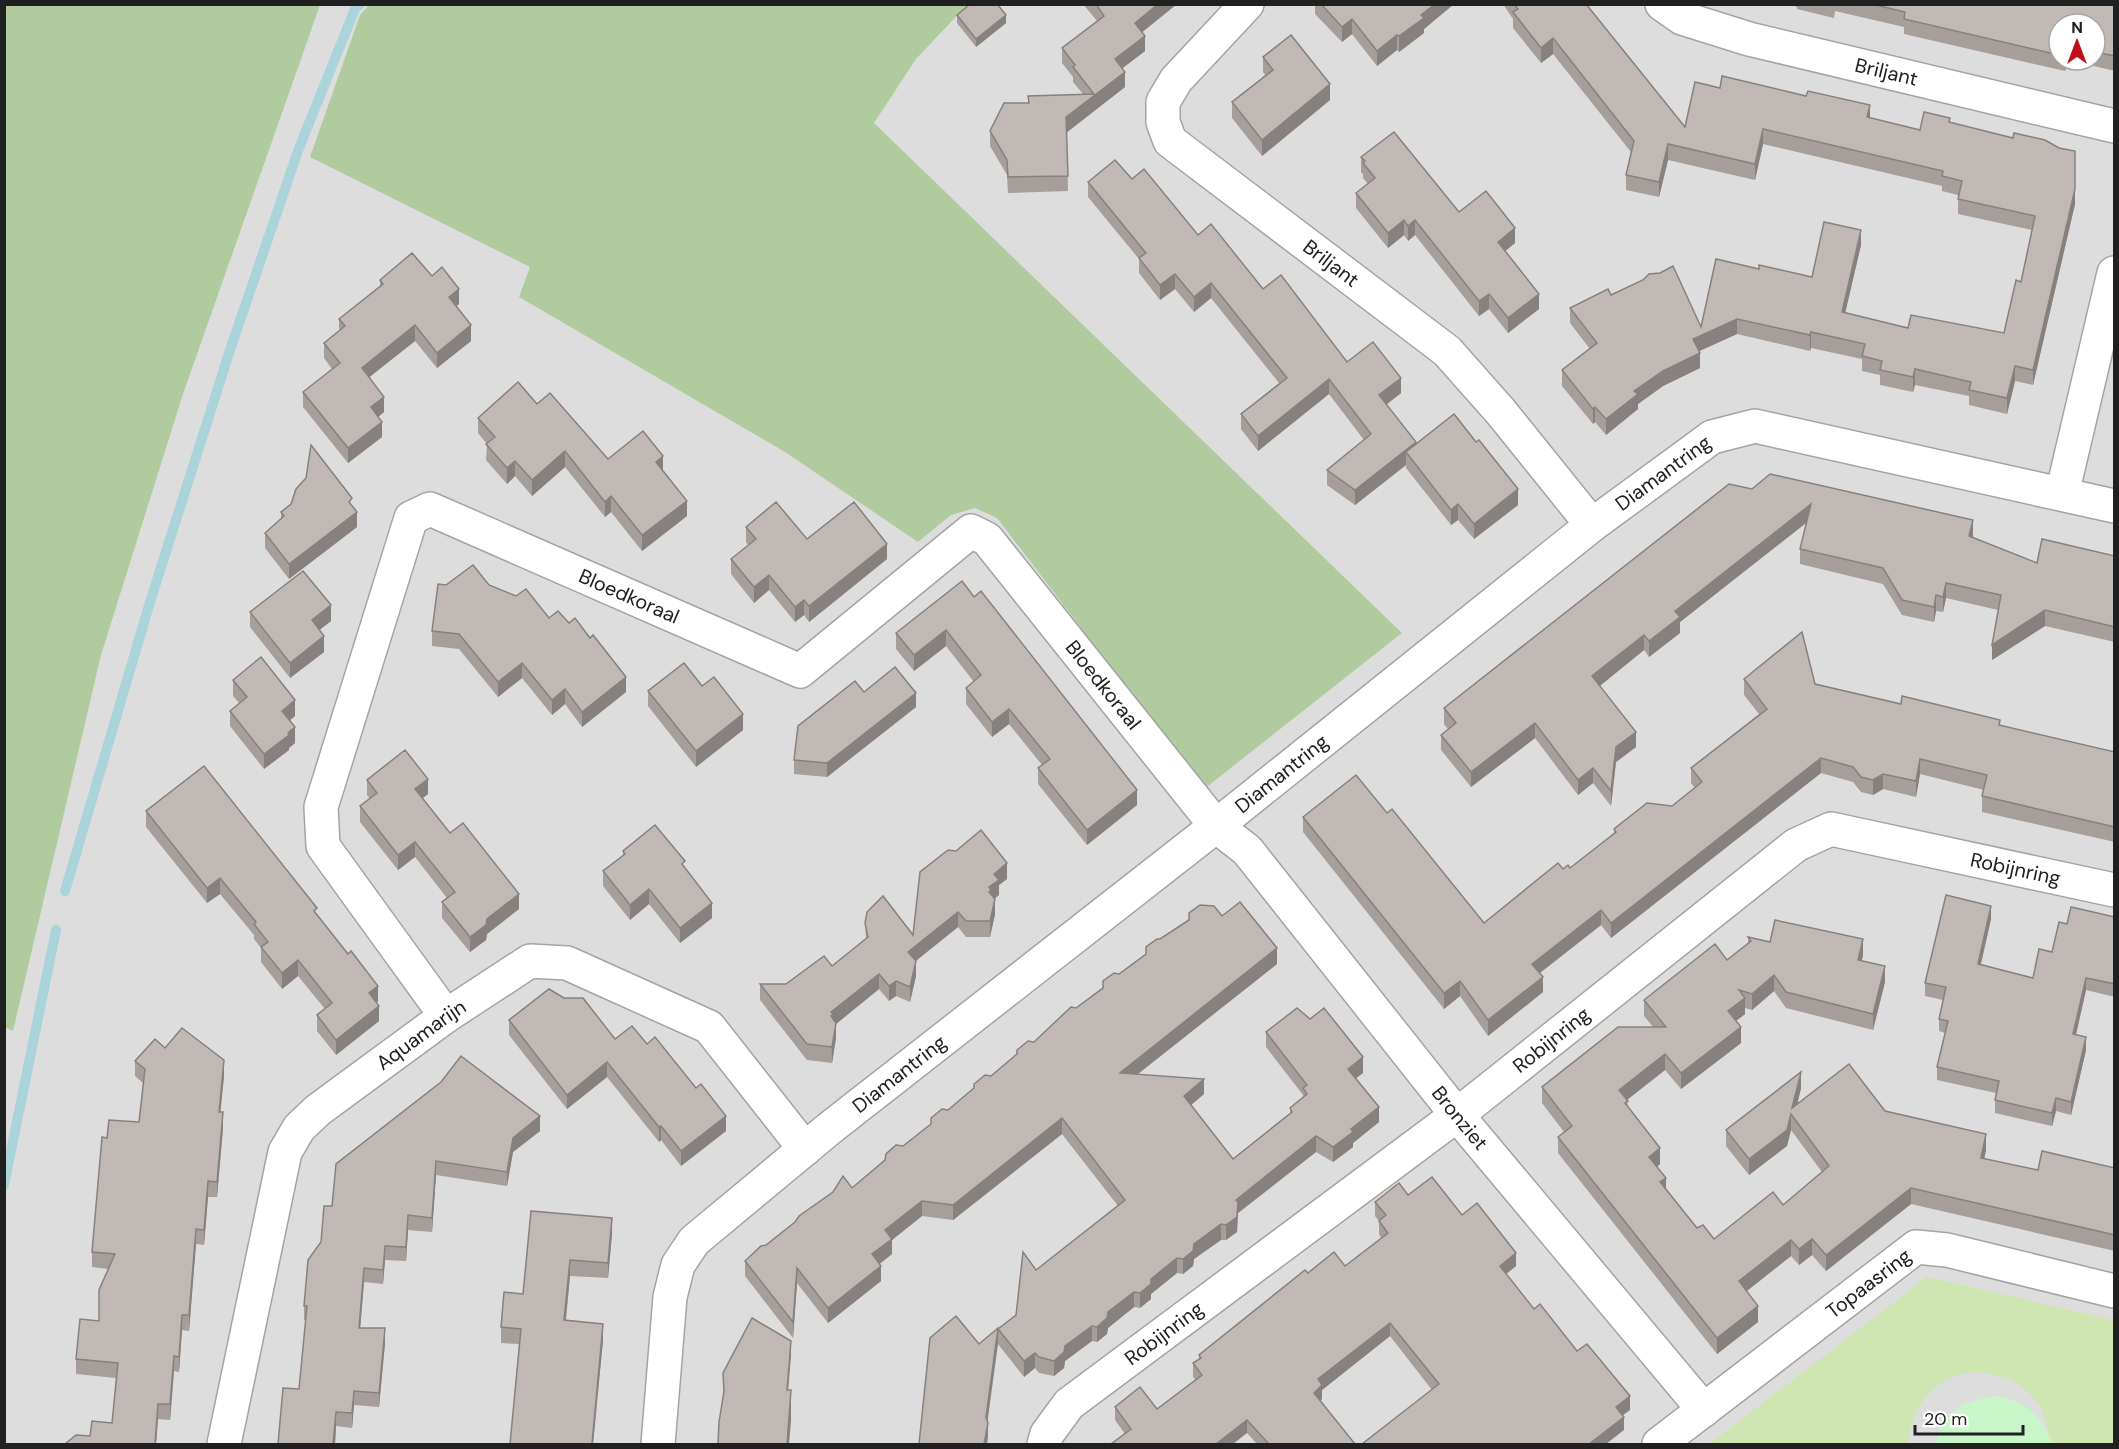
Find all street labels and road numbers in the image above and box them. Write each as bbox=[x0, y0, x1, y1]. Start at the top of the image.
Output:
street label: Briljant bbox=[1852, 52, 1921, 92]
street label: Briljant bbox=[1298, 234, 1365, 293]
street label: Diamantring bbox=[1610, 429, 1716, 517]
street label: Bloedkoraal bbox=[575, 563, 683, 630]
street label: Bloedkoraal bbox=[1060, 635, 1147, 735]
street label: Diamantring bbox=[1229, 728, 1333, 819]
street label: Robijnring bbox=[1968, 846, 2063, 891]
street label: Aquamarijn bbox=[371, 993, 471, 1076]
street label: Robijnring bbox=[1507, 1001, 1595, 1079]
street label: Diamantring bbox=[847, 1029, 951, 1119]
street label: Bronziet bbox=[1426, 1081, 1494, 1155]
street label: Topaasring bbox=[1821, 1242, 1916, 1324]
street label: Robijnring bbox=[1119, 1295, 1208, 1371]

